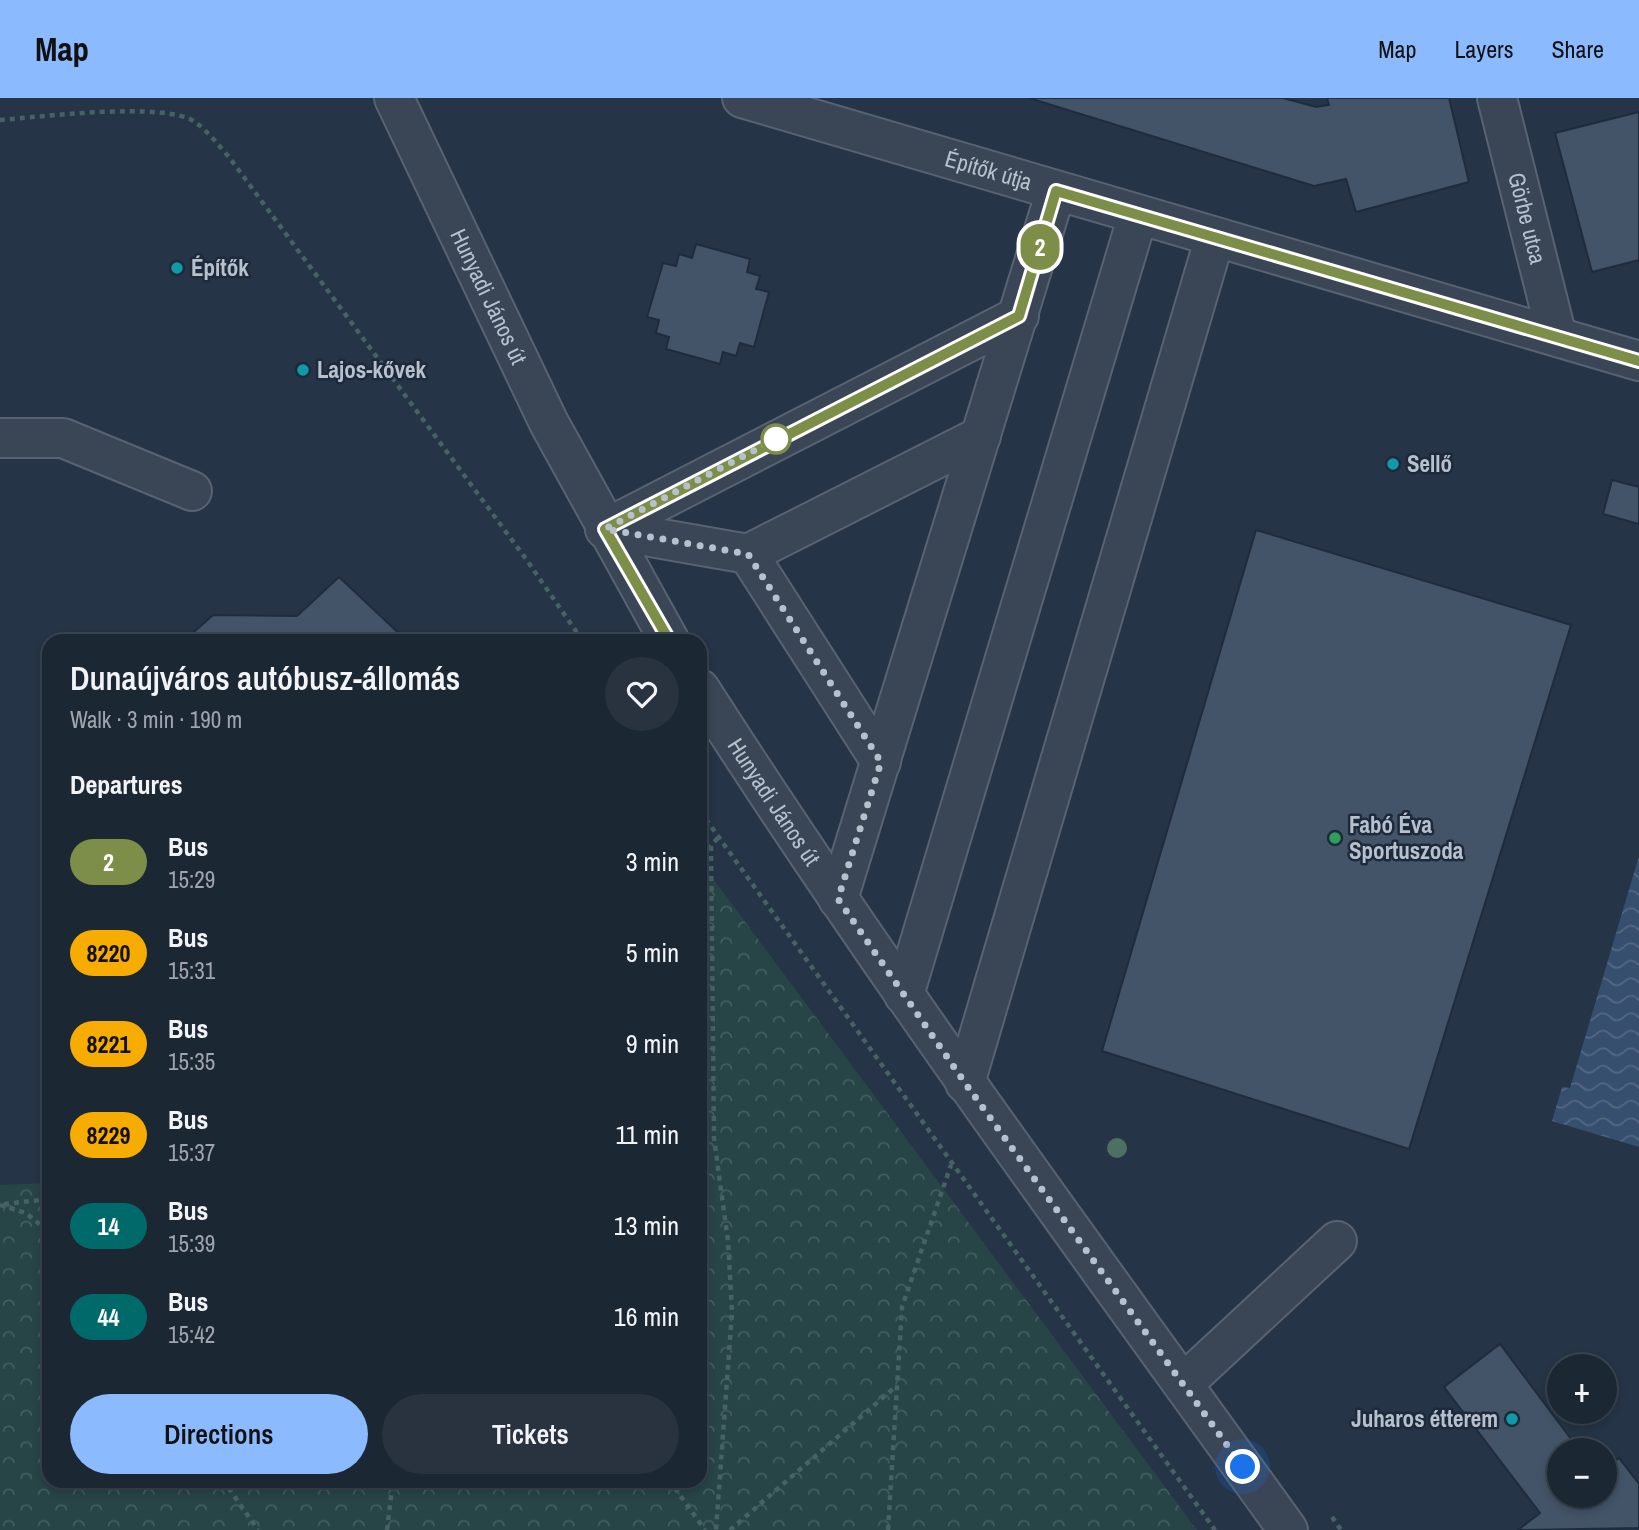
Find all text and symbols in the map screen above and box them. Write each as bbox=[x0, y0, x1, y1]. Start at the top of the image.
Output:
text: Map bbox=[35, 27, 89, 71]
text: Map bbox=[1378, 33, 1416, 65]
text: Layers bbox=[1454, 33, 1513, 65]
text: Share bbox=[1551, 33, 1604, 65]
street label: Építők útja bbox=[942, 142, 1036, 197]
street label: Görbe utca bbox=[1501, 169, 1554, 268]
street label: Hunyadi János út bbox=[444, 223, 535, 369]
line badge: 2 bbox=[1017, 224, 1063, 270]
text: 2 bbox=[1035, 231, 1045, 263]
place label: Építők bbox=[191, 252, 249, 283]
marker: Építők bbox=[169, 260, 185, 276]
place label: Lajos-kővek bbox=[317, 354, 427, 385]
marker: Lajos-kővek bbox=[295, 362, 311, 378]
unlabelled marker bbox=[761, 424, 791, 454]
place label: Sellő bbox=[1407, 448, 1452, 479]
marker: Sellő bbox=[1385, 456, 1401, 472]
text: Dunaújváros autóbusz-állomás bbox=[70, 656, 460, 700]
button: heart bbox=[605, 657, 679, 731]
text: Walk · 3 min · 190 m bbox=[70, 704, 242, 735]
street label: Hunyadi János út bbox=[721, 732, 828, 872]
text: Departures bbox=[70, 767, 183, 802]
place label: Fabó Éva Sportuszoda bbox=[1349, 809, 1464, 866]
text: Bus bbox=[168, 829, 208, 864]
marker: Fabó Éva Sportuszoda bbox=[1327, 830, 1343, 846]
text: 3 min bbox=[626, 844, 679, 879]
text: 2 bbox=[103, 846, 114, 878]
text: 15:29 bbox=[168, 864, 215, 895]
text: Bus bbox=[168, 920, 208, 955]
text: 5 min bbox=[626, 935, 679, 970]
text: 8220 bbox=[87, 937, 130, 969]
text: 15:31 bbox=[168, 955, 215, 986]
text: Bus bbox=[168, 1011, 208, 1046]
text: 9 min bbox=[626, 1026, 679, 1061]
text: 8221 bbox=[87, 1028, 130, 1060]
text: 15:35 bbox=[168, 1046, 215, 1077]
text: Bus bbox=[168, 1102, 208, 1137]
text: 11 min bbox=[615, 1117, 679, 1152]
text: 8229 bbox=[87, 1119, 130, 1151]
text: 15:37 bbox=[168, 1137, 215, 1168]
text: Bus bbox=[168, 1193, 208, 1228]
text: 13 min bbox=[614, 1208, 679, 1243]
text: 14 bbox=[98, 1210, 119, 1242]
text: 15:39 bbox=[168, 1228, 215, 1259]
text: Bus bbox=[168, 1284, 208, 1319]
text: 16 min bbox=[614, 1299, 679, 1334]
text: 44 bbox=[98, 1301, 119, 1333]
text: 15:42 bbox=[168, 1319, 215, 1350]
map controls bbox=[1547, 1354, 1617, 1508]
button: + bbox=[1547, 1354, 1617, 1424]
button: Directions bbox=[70, 1394, 368, 1474]
button: Tickets bbox=[382, 1394, 679, 1474]
place label: Juharos étterem bbox=[1351, 1403, 1498, 1434]
marker: Juharos étterem bbox=[1504, 1411, 1520, 1427]
button: − bbox=[1547, 1438, 1617, 1508]
your location bbox=[1225, 1449, 1260, 1484]

